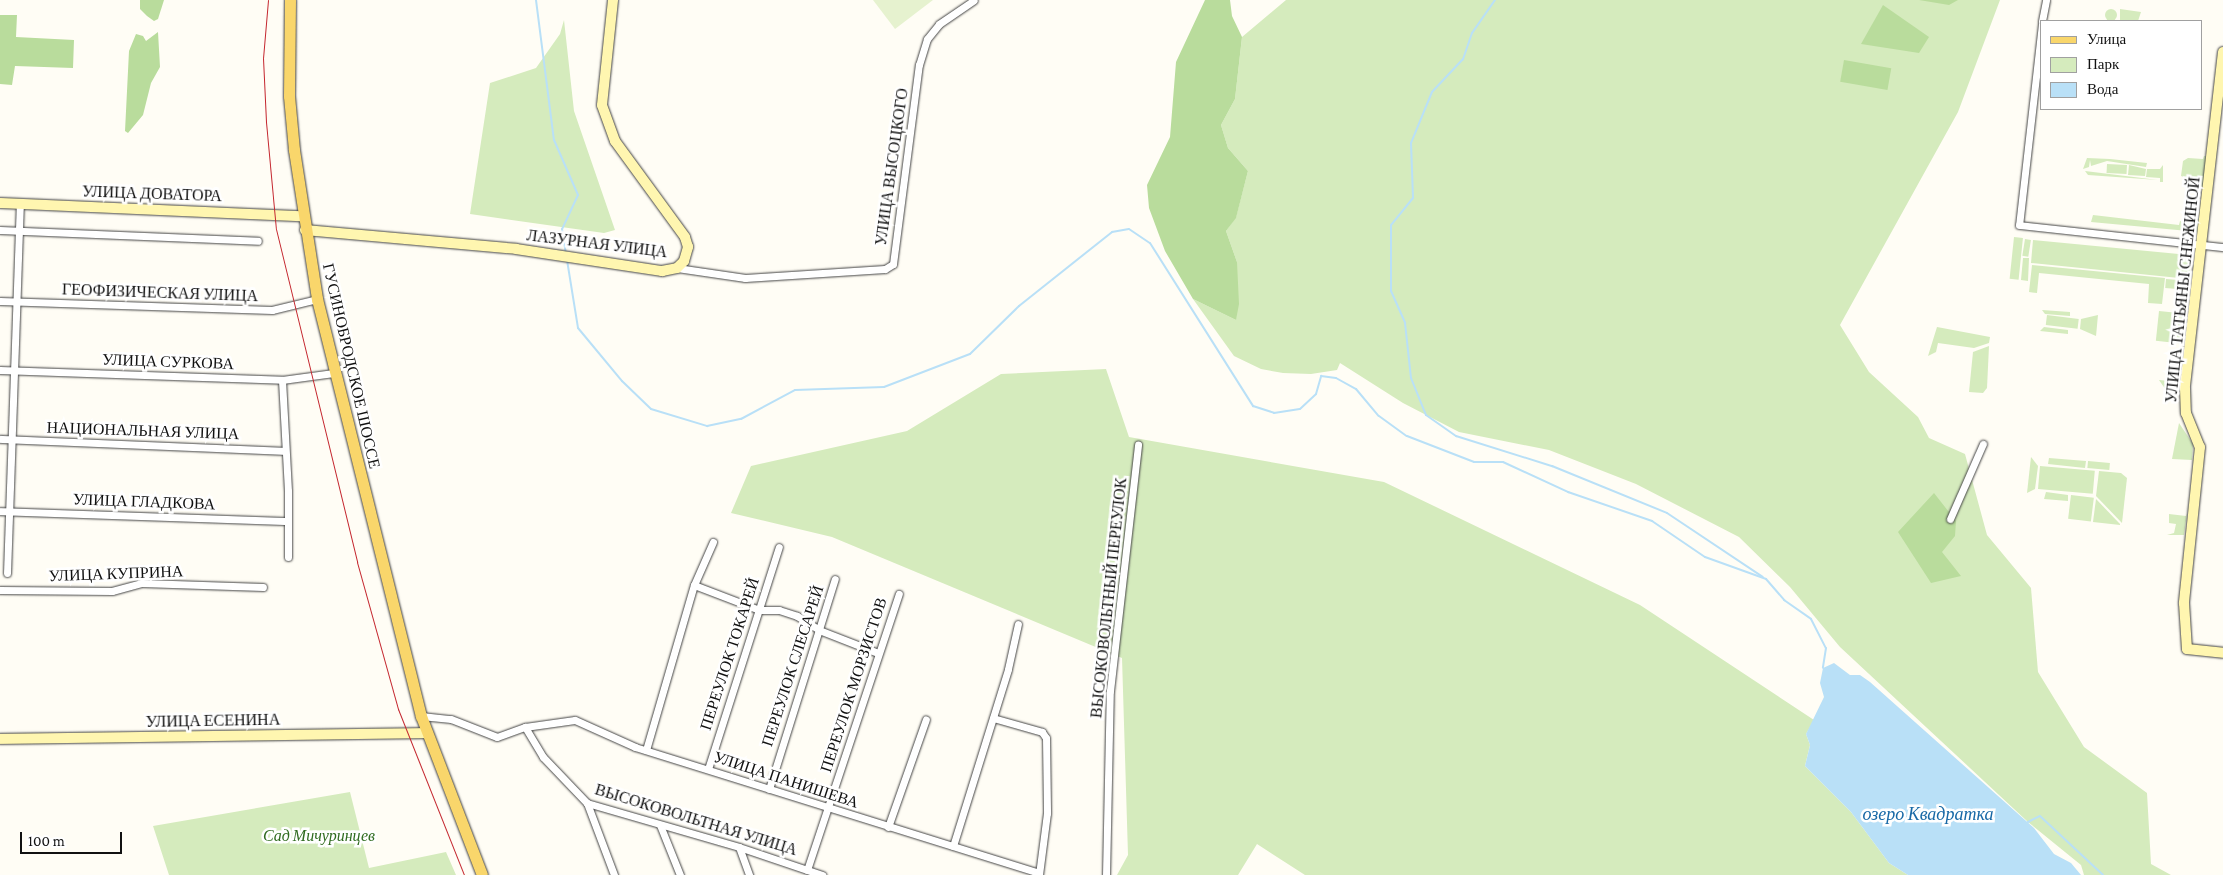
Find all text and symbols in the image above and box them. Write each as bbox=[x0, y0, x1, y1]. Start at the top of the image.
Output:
legend bbox=[2040, 20, 2203, 110]
text: Улица bbox=[2087, 31, 2126, 47]
text: Парк bbox=[2087, 56, 2119, 72]
text: Вода bbox=[2087, 81, 2118, 97]
street label: УЛИЦА ВЫСОЦКОГО bbox=[871, 87, 913, 247]
street label: УЛИЦА ТАТЬЯНЫ СНЕЖИНОЙ bbox=[2162, 176, 2204, 404]
street label: УЛИЦА ДОВАТОРА bbox=[82, 182, 222, 206]
street label: ЛАЗУРНАЯ УЛИЦА bbox=[526, 226, 668, 262]
street label: ГУСИНОБРОДСКОЕ ШОССЕ bbox=[318, 261, 384, 471]
street label: ГЕОФИЗИЧЕСКАЯ УЛИЦА bbox=[62, 280, 258, 306]
street label: УЛИЦА СУРКОВА bbox=[102, 350, 234, 374]
street label: НАЦИОНАЛЬНАЯ УЛИЦА bbox=[46, 418, 240, 444]
street label: ВЫСОКОВОЛЬТНЫЙ ПЕРЕУЛОК bbox=[1087, 477, 1131, 719]
street label: УЛИЦА ГЛАДКОВА bbox=[72, 490, 216, 514]
street label: УЛИЦА КУПРИНА bbox=[48, 562, 184, 586]
street label: ПЕРЕУЛОК ТОКАРЕЙ bbox=[696, 575, 764, 733]
street label: ПЕРЕУЛОК СЛЕСАРЕЙ bbox=[758, 583, 828, 749]
street label: ПЕРЕУЛОК МОРЗИСТОВ bbox=[817, 595, 891, 775]
street label: УЛИЦА ЕСЕНИНА bbox=[146, 710, 280, 732]
street label: УЛИЦА ПАНИШЕВА bbox=[711, 747, 861, 813]
street label: ВЫСОКОВОЛЬТНАЯ УЛИЦА bbox=[593, 780, 799, 860]
water label: озеро Квадратка bbox=[1863, 803, 1993, 825]
scale bar bbox=[22, 822, 125, 854]
park label: Сад Мичуринцев bbox=[263, 826, 375, 846]
text: 100 m bbox=[28, 833, 65, 849]

